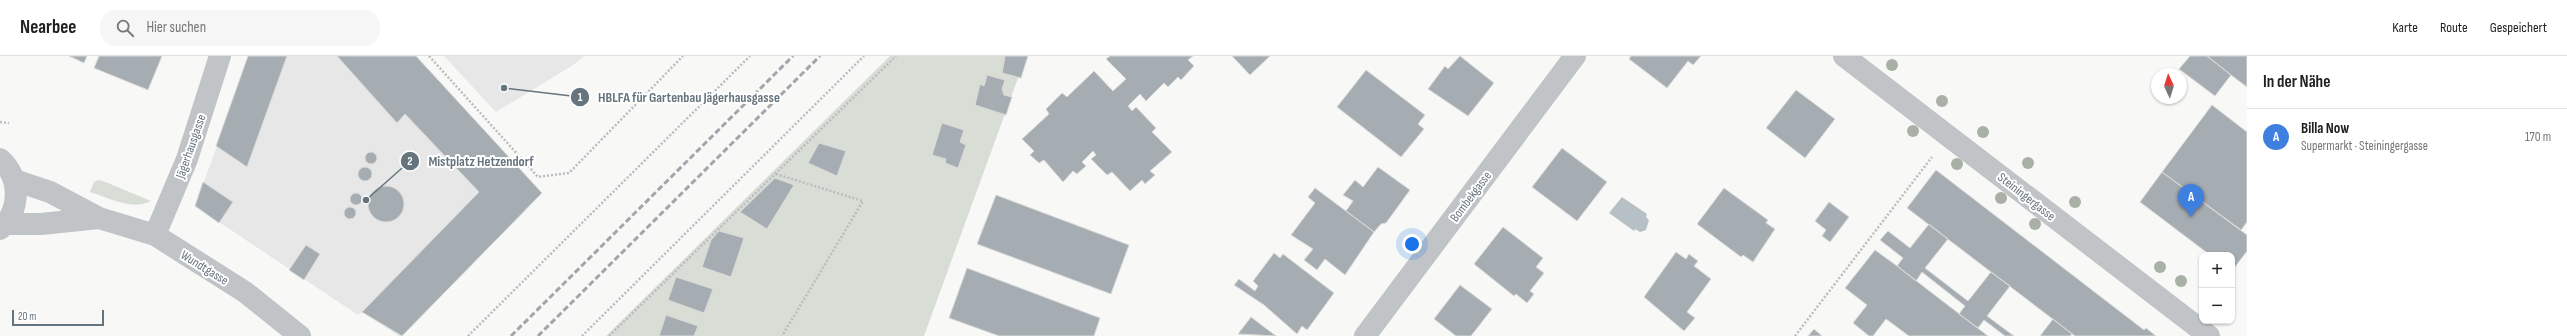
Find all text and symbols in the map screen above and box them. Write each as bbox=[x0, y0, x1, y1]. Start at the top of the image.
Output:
search box bbox=[100, 10, 380, 46]
text: Nearbee bbox=[20, 16, 76, 39]
icon: search bbox=[114, 17, 136, 39]
text: Hier suchen bbox=[146, 18, 206, 37]
text: Karte bbox=[2392, 19, 2418, 36]
text: Route bbox=[2440, 19, 2468, 36]
text: Gespeichert bbox=[2490, 19, 2547, 36]
north arrow bbox=[2151, 68, 2187, 104]
text: In der Nähe bbox=[2263, 72, 2330, 92]
callout: HBLFA für Gartenbau Jägerhausgasse bbox=[570, 84, 788, 110]
text: HBLFA für Gartenbau Jägerhausgasse bbox=[598, 89, 780, 106]
text: 1 bbox=[578, 90, 583, 105]
street label: Jägerhausgasse bbox=[172, 112, 209, 181]
text: Billa Now bbox=[2301, 119, 2349, 138]
text: A bbox=[2273, 129, 2279, 145]
text: 170 m bbox=[2525, 129, 2551, 145]
text: Supermarkt · Steiningergasse bbox=[2301, 138, 2428, 154]
callout: Mistplatz Hetzendorf bbox=[400, 148, 542, 174]
text: Mistplatz Hetzendorf bbox=[428, 153, 534, 170]
text: 2 bbox=[407, 154, 413, 169]
street label: Bombekgasse bbox=[1447, 168, 1495, 225]
street label: Steiningergasse bbox=[1994, 169, 2058, 224]
pin: A bbox=[2178, 184, 2204, 217]
your location bbox=[1402, 234, 1422, 254]
street label: Wundtgasse bbox=[178, 247, 231, 289]
map controls bbox=[2199, 252, 2235, 324]
button: + bbox=[2199, 252, 2235, 288]
button: − bbox=[2199, 288, 2235, 324]
scale bar bbox=[12, 308, 104, 327]
text: 20 m bbox=[18, 310, 36, 323]

